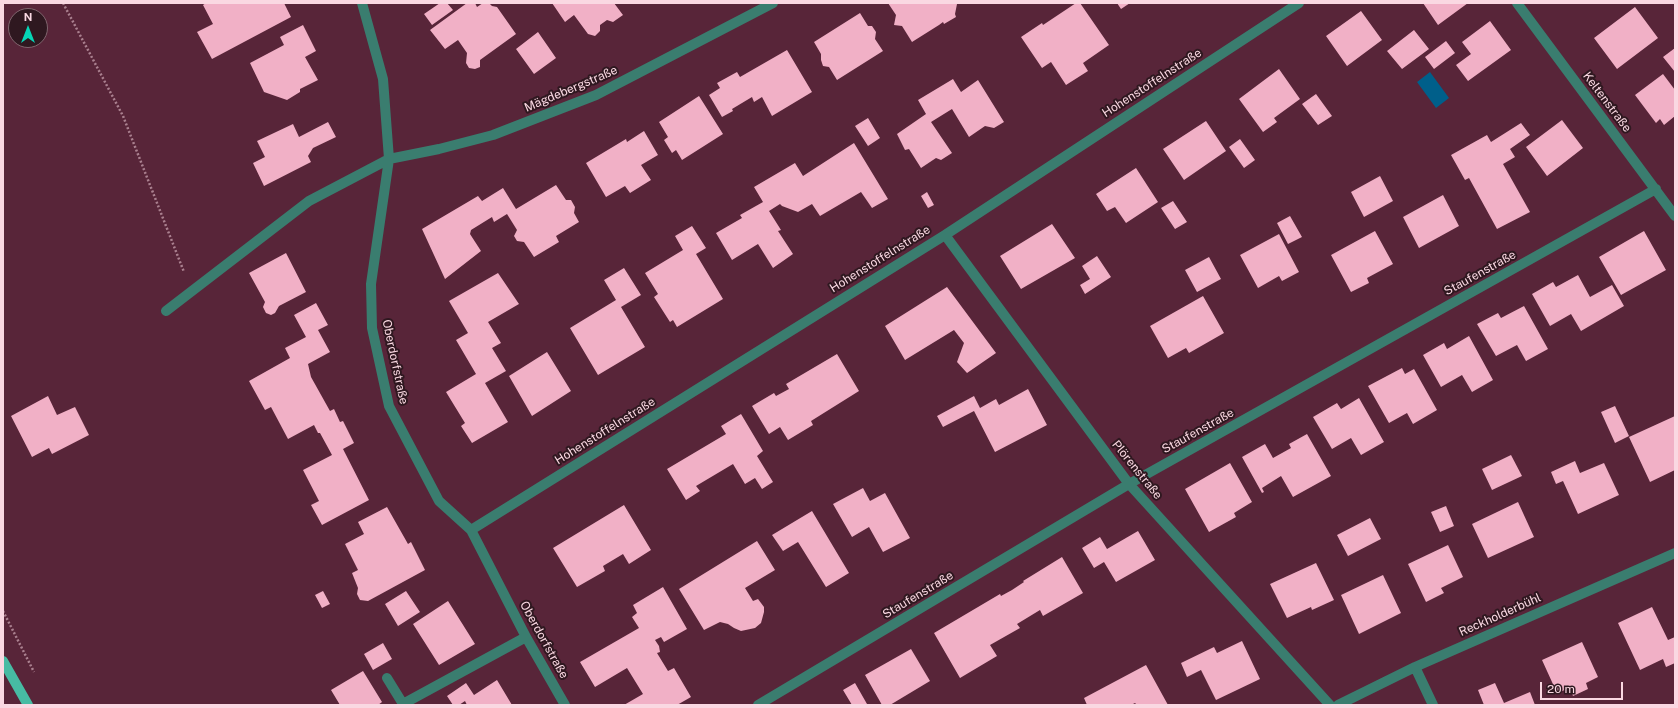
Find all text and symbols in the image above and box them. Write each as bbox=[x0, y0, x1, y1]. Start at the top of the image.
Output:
north arrow bbox=[8, 8, 48, 48]
text: N bbox=[24, 11, 32, 23]
street label: Hohenstoffelnstraße bbox=[1100, 46, 1204, 120]
street label: Mägdebergstraße bbox=[522, 63, 620, 115]
street label: Keltenstraße bbox=[1580, 69, 1634, 135]
street label: Hohenstoffelnstraße bbox=[827, 222, 933, 296]
street label: Staufenstraße bbox=[1442, 247, 1518, 299]
street label: Oberdorfstraße bbox=[379, 318, 411, 406]
street label: Hohenstoffelnstraße bbox=[552, 394, 658, 468]
street label: Staufenstraße bbox=[1160, 405, 1236, 457]
street label: Plörenstraße bbox=[1109, 438, 1165, 502]
street label: Staufenstraße bbox=[880, 568, 956, 622]
street label: Reckholderbühl bbox=[1457, 590, 1543, 640]
street label: Oberdorfstraße bbox=[517, 599, 571, 681]
scale bar bbox=[1542, 674, 1625, 700]
text: 20 m bbox=[1547, 682, 1575, 696]

